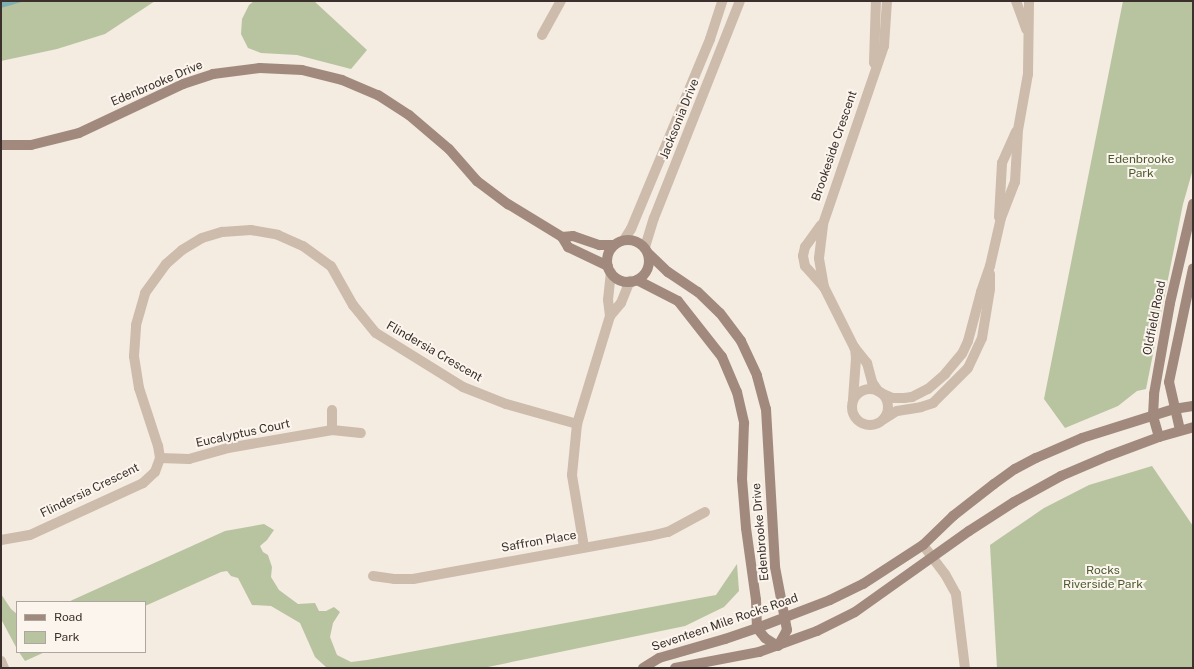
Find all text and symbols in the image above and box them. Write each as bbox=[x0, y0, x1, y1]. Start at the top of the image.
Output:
street label: Edenbrooke Drive bbox=[109, 58, 205, 110]
street label: Jacksonia Drive bbox=[657, 77, 703, 161]
street label: Brookeside Crescent bbox=[809, 89, 861, 203]
park label: Edenbrooke Park bbox=[1108, 153, 1174, 181]
street label: Oldfield Road bbox=[1141, 280, 1169, 356]
street label: Flindersia Crescent bbox=[384, 319, 484, 385]
street label: Eucalyptus Court bbox=[195, 417, 291, 451]
street label: Flindersia Crescent bbox=[38, 461, 142, 521]
street label: Edenbrooke Drive bbox=[750, 482, 772, 582]
street label: Saffron Place bbox=[500, 528, 578, 556]
park label: Rocks Riverside Park bbox=[1063, 564, 1143, 592]
street label: Seventeen Mile Rocks Road bbox=[650, 591, 800, 655]
legend bbox=[16, 601, 146, 653]
text: Road bbox=[54, 610, 82, 624]
text: Park bbox=[54, 630, 80, 644]

